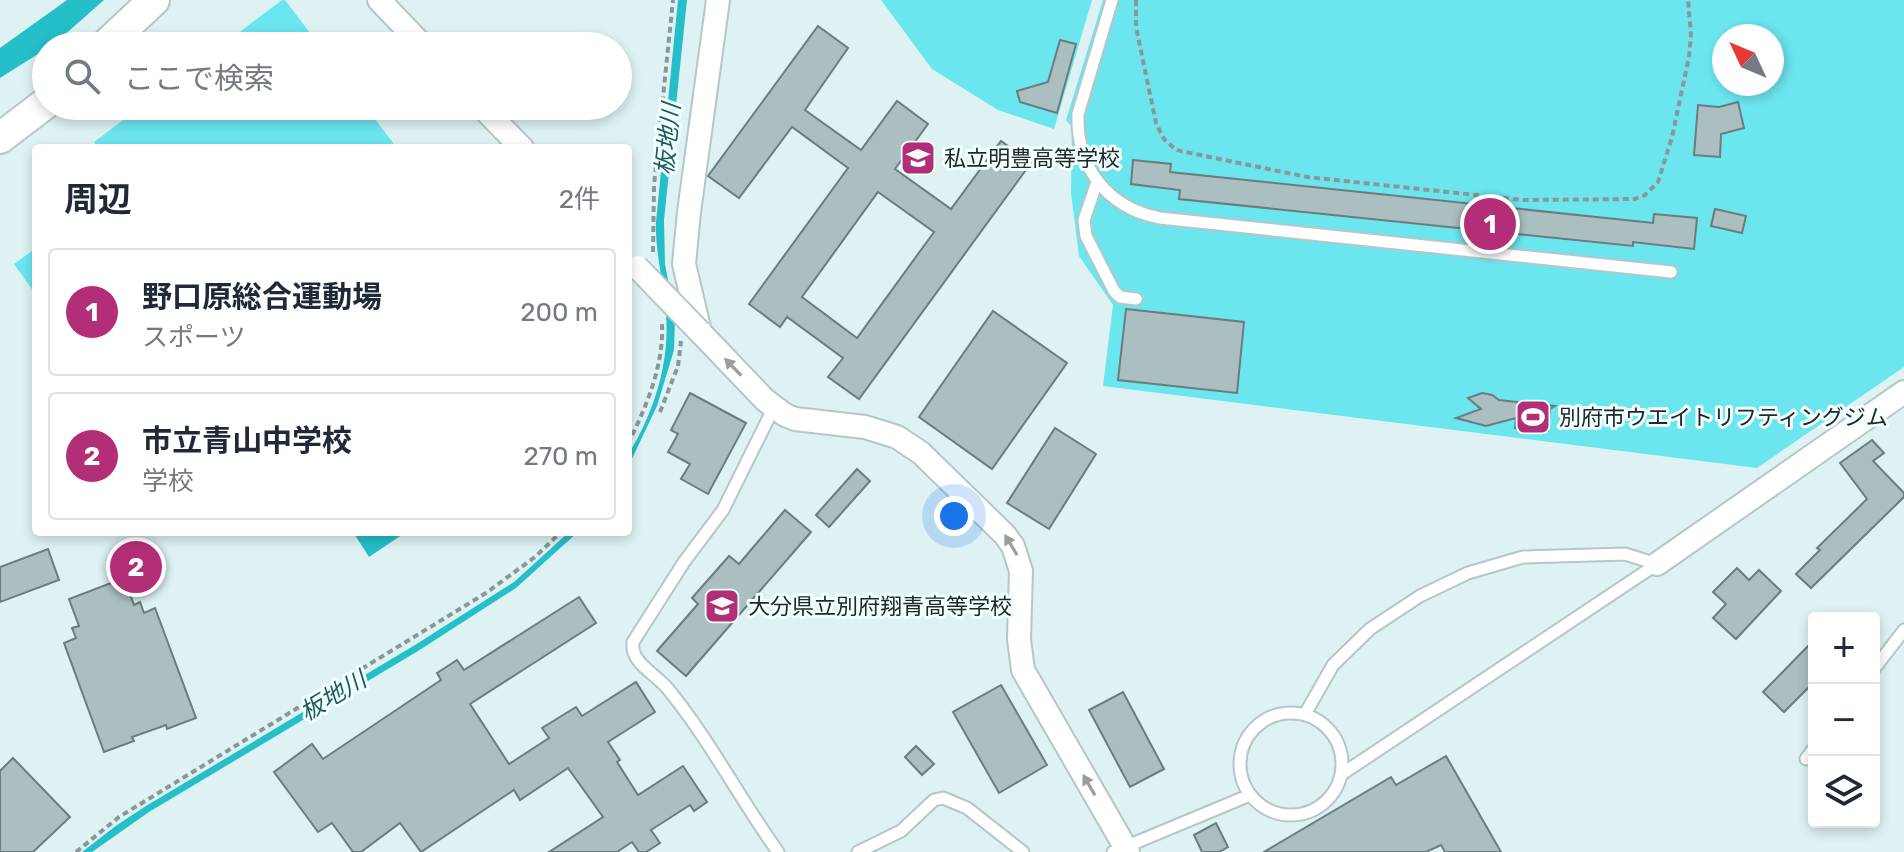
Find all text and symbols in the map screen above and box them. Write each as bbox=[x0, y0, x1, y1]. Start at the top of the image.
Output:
north arrow bbox=[1712, 24, 1784, 96]
search box bbox=[32, 32, 632, 120]
icon: search bbox=[60, 54, 104, 98]
text: ここで検索 bbox=[124, 61, 274, 97]
water label: 板地川 bbox=[650, 99, 686, 176]
school or university icon: 私立明豊高等学校 bbox=[899, 139, 937, 177]
place label: 私立明豊高等学校 bbox=[944, 145, 1120, 172]
text: 周辺 bbox=[64, 179, 132, 220]
text: 2件 bbox=[559, 184, 600, 215]
pin: 1 bbox=[1464, 194, 1516, 254]
text: 野口原総合運動場 bbox=[142, 279, 382, 315]
text: 1 bbox=[86, 297, 98, 328]
text: 200 m bbox=[520, 297, 598, 328]
text: スポーツ bbox=[142, 322, 245, 353]
one-way arrow bbox=[725, 358, 743, 377]
sports icon: 別府市ウエイトリフティングジム bbox=[1514, 398, 1552, 436]
place label: 別府市ウエイトリフティングジム bbox=[1559, 404, 1888, 431]
text: 市立青山中学校 bbox=[142, 423, 352, 459]
text: 2 bbox=[84, 441, 100, 472]
text: 270 m bbox=[523, 441, 598, 472]
text: 学校 bbox=[142, 466, 194, 497]
your location bbox=[934, 496, 974, 536]
one-way arrow bbox=[1003, 535, 1018, 556]
pin: 2 bbox=[110, 537, 162, 597]
school or university icon: 大分県立別府翔青高等学校 bbox=[703, 587, 741, 625]
place label: 大分県立別府翔青高等学校 bbox=[748, 593, 1012, 620]
map controls bbox=[1808, 612, 1880, 828]
button: + bbox=[1808, 612, 1880, 684]
water label: 板地川 bbox=[295, 664, 374, 727]
button: − bbox=[1808, 684, 1880, 756]
button: layers bbox=[1808, 756, 1880, 828]
one-way arrow bbox=[1082, 774, 1096, 796]

